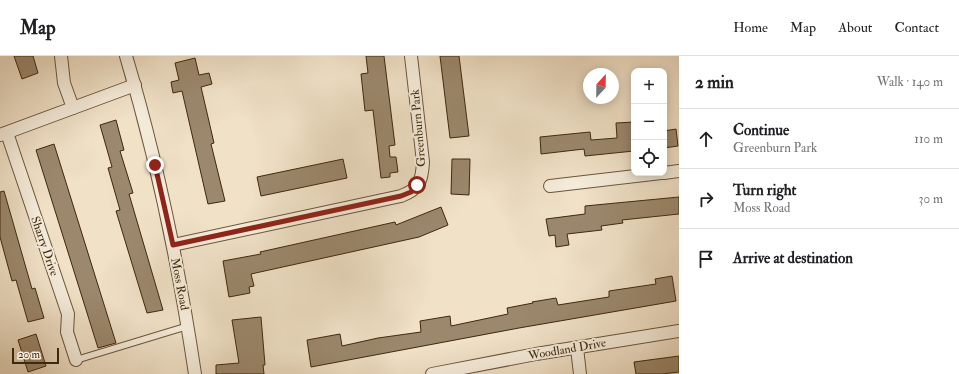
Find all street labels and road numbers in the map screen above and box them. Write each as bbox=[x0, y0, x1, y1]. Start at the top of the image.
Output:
street label: Greenburn Park bbox=[408, 88, 429, 167]
street label: Sharry Drive bbox=[27, 214, 62, 278]
street label: Moss Road bbox=[167, 257, 192, 312]
street label: Woodland Drive bbox=[526, 335, 607, 364]

